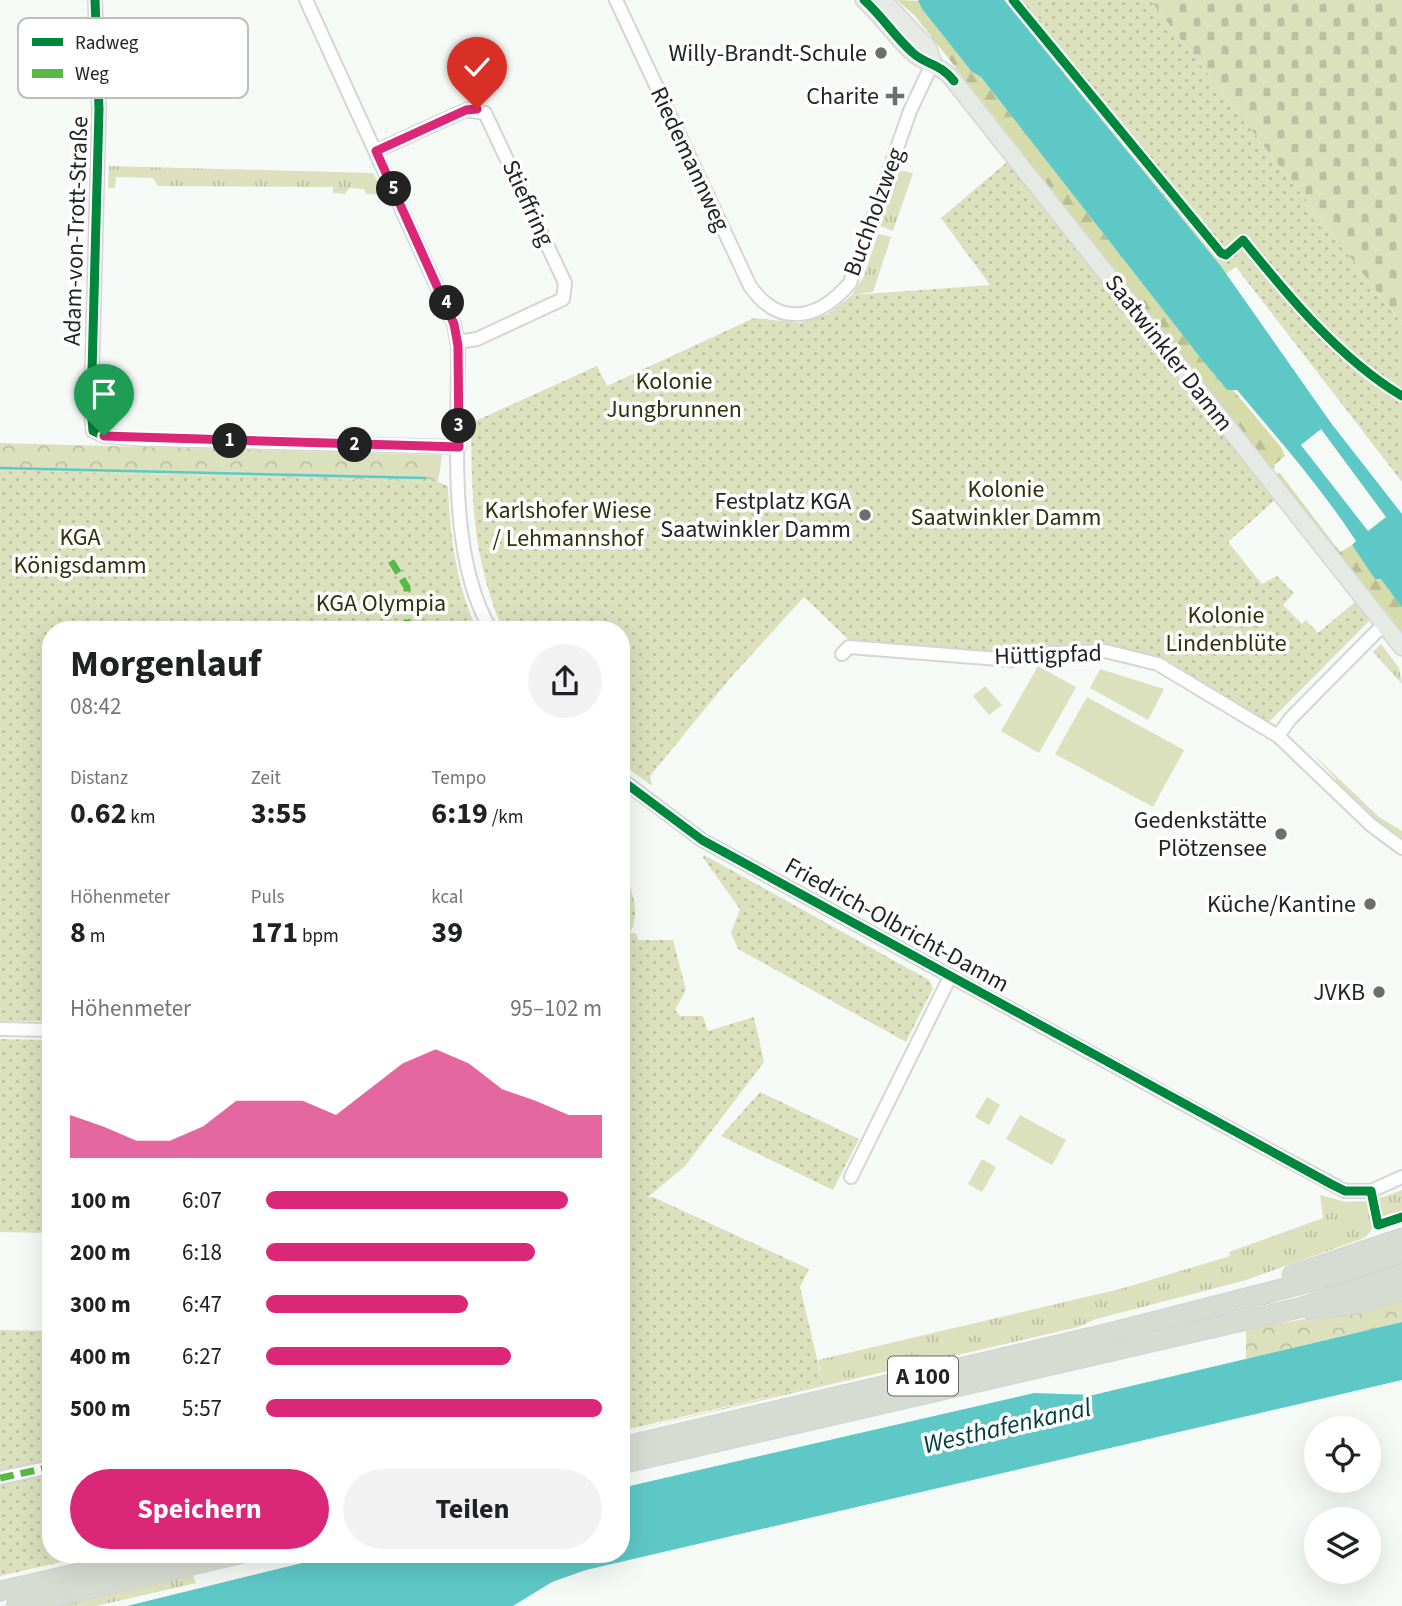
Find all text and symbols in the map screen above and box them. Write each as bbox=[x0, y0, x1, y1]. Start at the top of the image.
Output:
legend bbox=[18, 18, 248, 98]
text: Radweg bbox=[75, 30, 139, 57]
place label: Willy-Brandt-Schule bbox=[668, 36, 867, 71]
pin bbox=[447, 37, 507, 109]
marker: Willy-Brandt-Schule bbox=[873, 45, 889, 61]
icon: check bbox=[458, 48, 496, 86]
text: Weg bbox=[75, 61, 109, 88]
place label: Charite bbox=[806, 79, 879, 114]
street label: Riedemannweg bbox=[641, 81, 739, 237]
marker: Charite bbox=[885, 86, 905, 106]
street label: Adam-von-Trott-Straße bbox=[55, 116, 97, 346]
street label: Buchholzweg bbox=[835, 143, 913, 281]
street label: Stieffring bbox=[493, 154, 563, 252]
pin: 5 bbox=[376, 172, 412, 206]
text: 5 bbox=[388, 175, 399, 202]
street label: Saatwinkler Damm bbox=[1096, 267, 1242, 439]
pin: 4 bbox=[430, 286, 464, 320]
text: 4 bbox=[441, 289, 452, 316]
pin bbox=[74, 364, 134, 436]
park label: Kolonie Jungbrunnen bbox=[606, 364, 742, 427]
icon: arrive bbox=[85, 375, 123, 413]
pin: 3 bbox=[442, 408, 476, 444]
text: 3 bbox=[453, 412, 464, 439]
pin: 1 bbox=[212, 424, 247, 458]
text: 1 bbox=[224, 427, 235, 454]
pin: 2 bbox=[338, 428, 372, 462]
text: 2 bbox=[349, 431, 360, 458]
park label: Kolonie Saatwinkler Damm bbox=[911, 472, 1101, 535]
place label: Festplatz KGA Saatwinkler Damm bbox=[660, 484, 851, 547]
park label: Karlshofer Wiese / Lehmannshof bbox=[485, 493, 651, 556]
marker: Festplatz KGA Saatwinkler Damm bbox=[857, 507, 873, 523]
park label: KGA Königsdamm bbox=[13, 520, 147, 583]
park label: KGA Olympia bbox=[316, 586, 446, 621]
park label: Kolonie Lindenblüte bbox=[1165, 598, 1287, 661]
street label: Hüttigpfad bbox=[994, 636, 1102, 674]
text: Morgenlauf bbox=[70, 637, 261, 691]
button: share bbox=[528, 644, 602, 718]
text: 08:42 bbox=[70, 690, 121, 723]
text: Distanz bbox=[70, 765, 128, 792]
text: Zeit bbox=[251, 765, 281, 792]
text: Tempo bbox=[431, 765, 486, 792]
text: 0.62 bbox=[70, 792, 127, 835]
text: 3:55 bbox=[251, 792, 307, 835]
text: 6:19 bbox=[431, 792, 488, 835]
place label: Gedenkstätte Plötzensee bbox=[1134, 803, 1267, 866]
text: km bbox=[127, 804, 156, 831]
text: /km bbox=[488, 804, 523, 831]
marker: Gedenkstätte Plötzensee bbox=[1273, 826, 1289, 842]
street label: Friedrich-Olbricht-Damm bbox=[778, 849, 1016, 1001]
text: Höhenmeter bbox=[70, 884, 170, 911]
text: Puls bbox=[251, 884, 285, 911]
text: kcal bbox=[431, 884, 463, 911]
place label: Küche/Kantine bbox=[1207, 887, 1356, 922]
marker: Küche/Kantine bbox=[1362, 896, 1378, 912]
text: 8 bbox=[70, 911, 86, 954]
text: 171 bbox=[251, 911, 298, 954]
text: 39 bbox=[431, 911, 463, 954]
text: m bbox=[86, 923, 105, 950]
text: bpm bbox=[298, 923, 339, 950]
place label: JVKB bbox=[1313, 975, 1365, 1010]
marker: JVKB bbox=[1371, 984, 1387, 1000]
text: Höhenmeter bbox=[70, 992, 191, 1025]
text: 95–102 m bbox=[510, 992, 602, 1025]
text: 100 m bbox=[70, 1184, 131, 1217]
text: 6:07 bbox=[182, 1184, 222, 1217]
text: 200 m bbox=[70, 1236, 131, 1269]
text: 6:18 bbox=[182, 1236, 222, 1269]
text: 300 m bbox=[70, 1288, 131, 1321]
text: 6:47 bbox=[182, 1288, 222, 1321]
text: 400 m bbox=[70, 1340, 131, 1373]
text: 6:27 bbox=[182, 1340, 222, 1373]
road number: A 100 bbox=[888, 1357, 958, 1396]
water label: Westhafenkanal bbox=[919, 1389, 1095, 1463]
text: 500 m bbox=[70, 1392, 131, 1425]
text: 5:57 bbox=[182, 1392, 222, 1425]
map controls bbox=[1304, 1416, 1381, 1584]
button: locate bbox=[1304, 1416, 1381, 1493]
button: Speichern bbox=[70, 1469, 329, 1549]
button: Teilen bbox=[343, 1469, 602, 1549]
button: layers bbox=[1304, 1507, 1381, 1584]

